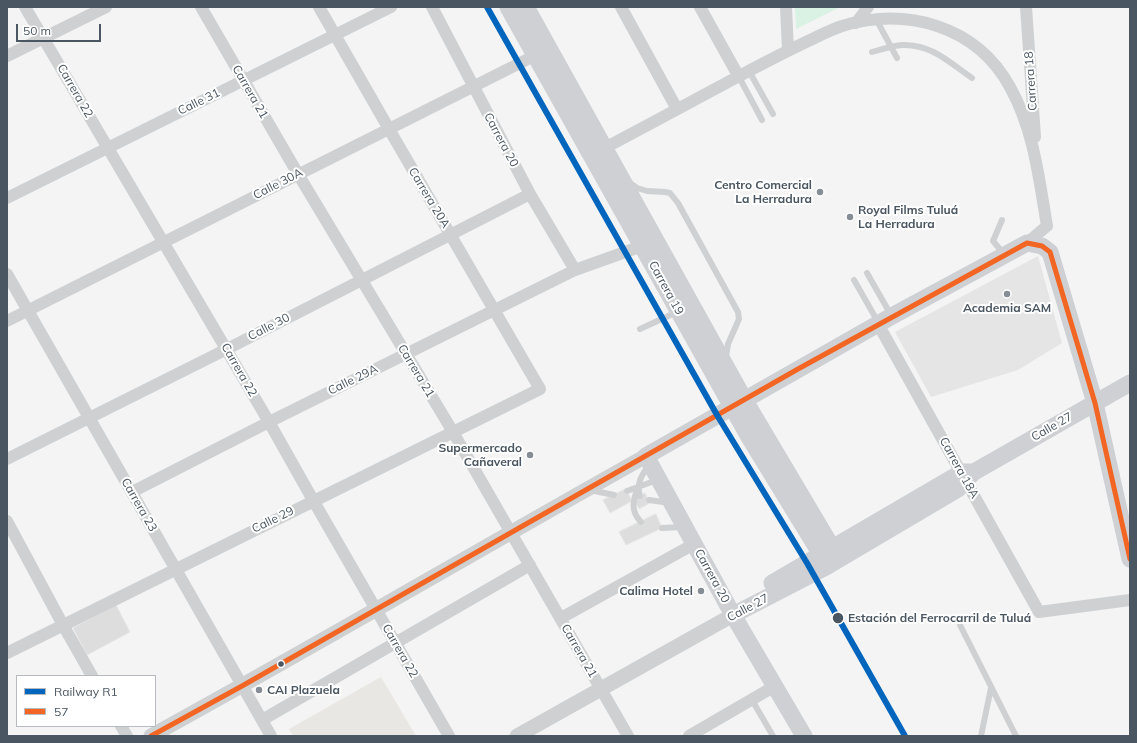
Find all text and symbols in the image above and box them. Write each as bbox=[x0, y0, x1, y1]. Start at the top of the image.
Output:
scale bar bbox=[18, 16, 103, 42]
text: 50 m bbox=[23, 23, 51, 38]
street label: Carrera 18 bbox=[1022, 51, 1040, 111]
street label: Carrera 22 bbox=[54, 62, 96, 120]
street label: Carrera 21 bbox=[229, 63, 271, 121]
street label: Calle 31 bbox=[176, 86, 222, 118]
street label: Carrera 20 bbox=[481, 110, 521, 170]
street label: Calle 30A bbox=[251, 165, 305, 203]
street label: Carrera 20A bbox=[405, 165, 453, 231]
place label: Centro Comercial La Herradura bbox=[714, 178, 812, 206]
marker: Centro Comercial La Herradura bbox=[815, 187, 825, 197]
place label: Royal Films Tuluá La Herradura bbox=[858, 203, 958, 231]
marker: Royal Films Tuluá La Herradura bbox=[845, 212, 855, 222]
street label: Carrera 19 bbox=[645, 259, 687, 317]
marker: Academia SAM bbox=[1002, 289, 1012, 299]
place label: Academia SAM bbox=[963, 301, 1051, 315]
street label: Calle 30 bbox=[246, 310, 292, 344]
street label: Carrera 22 bbox=[218, 341, 260, 399]
street label: Carrera 21 bbox=[395, 342, 437, 400]
street label: Calle 29A bbox=[326, 362, 380, 398]
street label: Calle 27 bbox=[1029, 410, 1075, 444]
street label: Carrera 18A bbox=[936, 435, 982, 501]
place label: Supermercado Cañaveral bbox=[438, 441, 522, 469]
marker: Supermercado Cañaveral bbox=[525, 450, 535, 460]
street label: Carrera 23 bbox=[118, 476, 160, 534]
street label: Calle 29 bbox=[250, 504, 296, 536]
street label: Carrera 20 bbox=[691, 547, 733, 605]
place label: Calima Hotel bbox=[619, 584, 693, 598]
marker: Calima Hotel bbox=[696, 586, 706, 596]
street label: Calle 27 bbox=[725, 591, 771, 625]
marker: Estación del Ferrocarril de Tuluá bbox=[831, 611, 845, 625]
place label: Estación del Ferrocarril de Tuluá bbox=[848, 611, 1031, 625]
street label: Carrera 22 bbox=[379, 622, 421, 680]
street label: Carrera 21 bbox=[558, 622, 600, 680]
unlabelled marker bbox=[276, 659, 286, 669]
legend bbox=[16, 675, 156, 727]
place label: CAI Plazuela bbox=[267, 683, 340, 697]
text: Railway R1 bbox=[54, 684, 118, 699]
marker: CAI Plazuela bbox=[254, 685, 264, 695]
text: 57 bbox=[54, 704, 68, 719]

